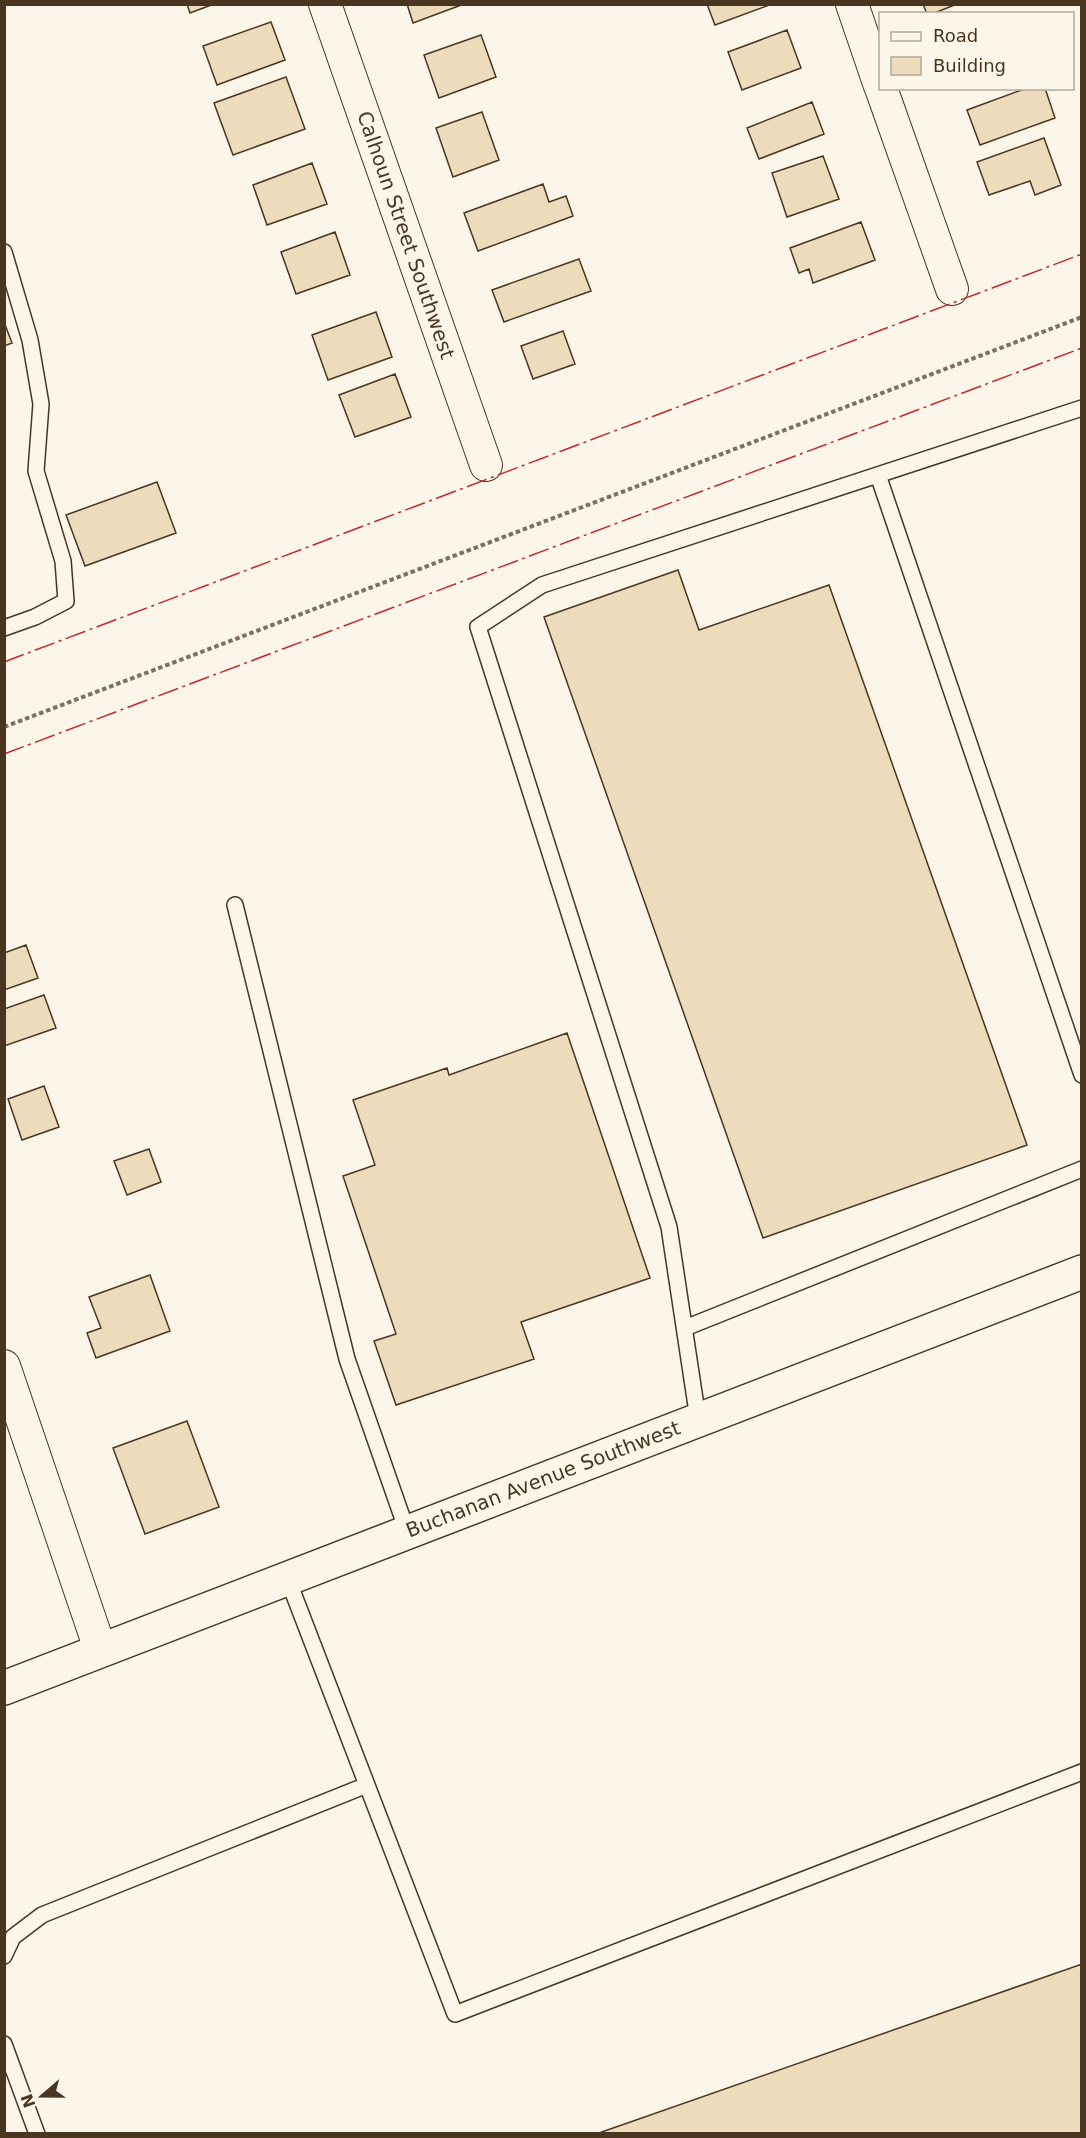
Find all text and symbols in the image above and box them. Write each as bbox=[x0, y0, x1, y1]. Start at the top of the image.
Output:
legend bbox=[879, 12, 1074, 90]
text: Road bbox=[933, 25, 978, 46]
text: Building bbox=[933, 55, 1006, 76]
street label: Calhoun Street Southwest bbox=[352, 108, 460, 362]
street label: Buchanan Avenue Southwest bbox=[402, 1415, 684, 1543]
north arrow bbox=[12, 2066, 72, 2126]
text: N bbox=[17, 2091, 40, 2111]

